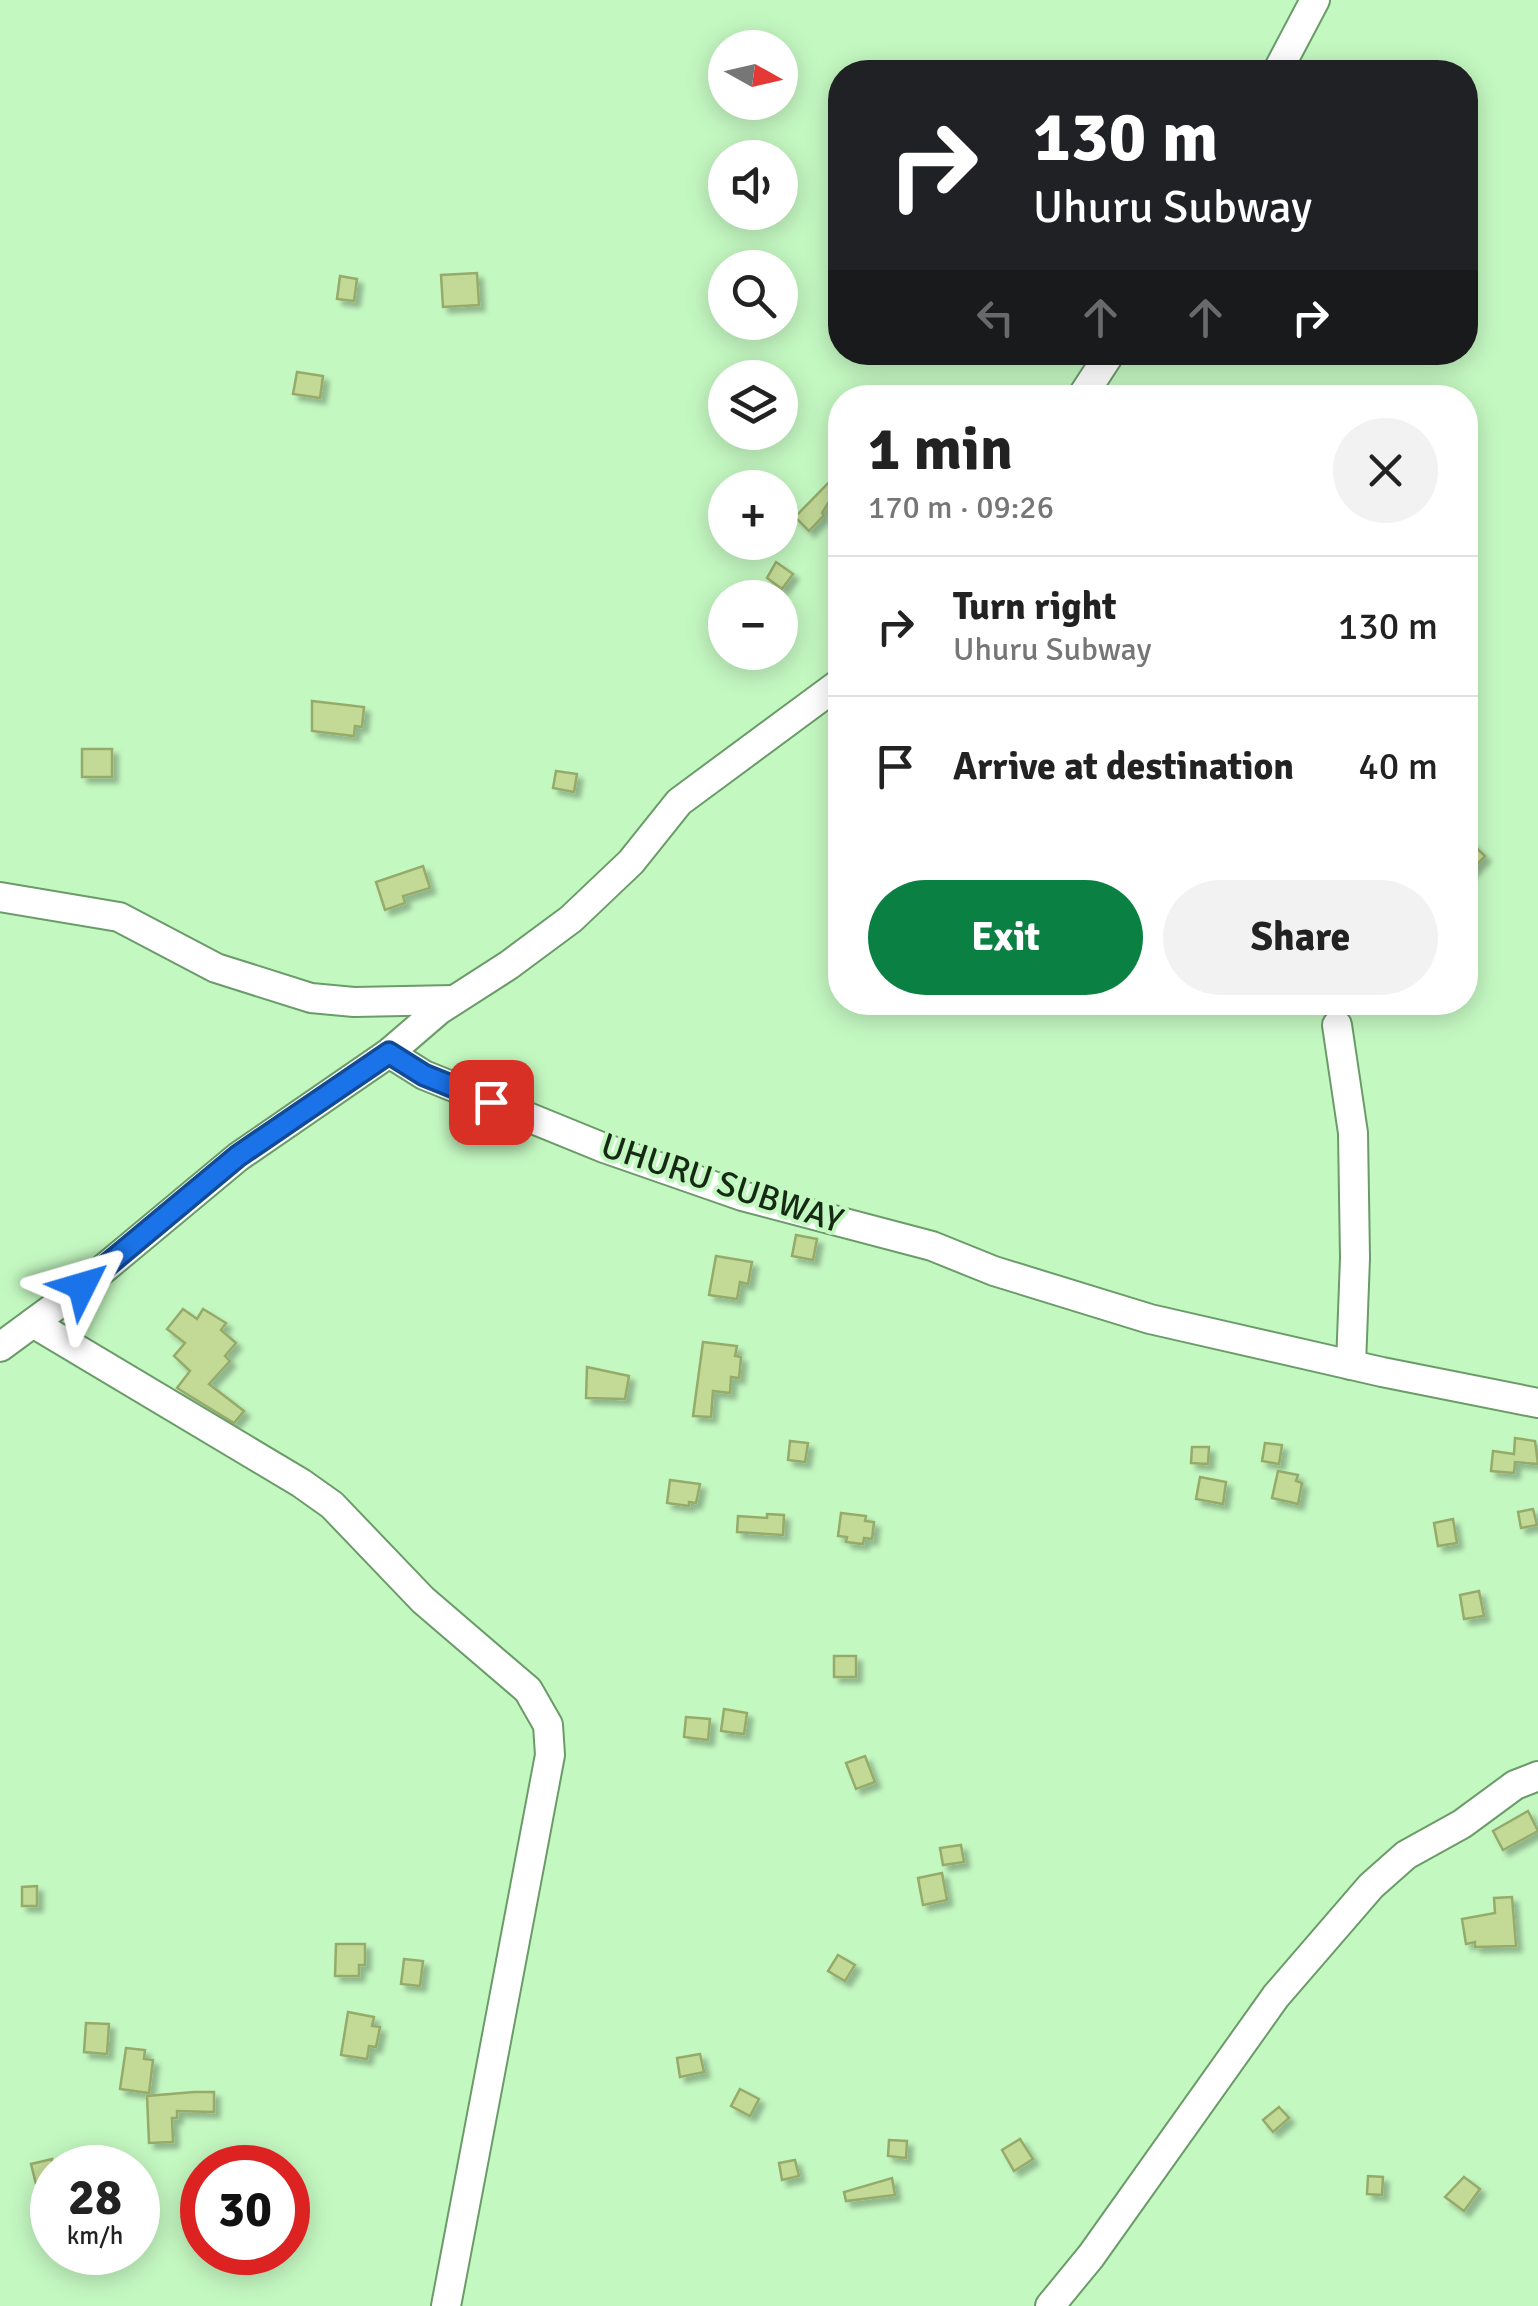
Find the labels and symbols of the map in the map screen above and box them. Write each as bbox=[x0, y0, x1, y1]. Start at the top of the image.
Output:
north arrow bbox=[708, 30, 798, 120]
pin bbox=[449, 1060, 534, 1145]
street label: UHURU SUBWAY bbox=[596, 1124, 849, 1242]
position arrow bbox=[30, 1234, 134, 1338]
speed limit sign: 30 bbox=[180, 2145, 310, 2275]

